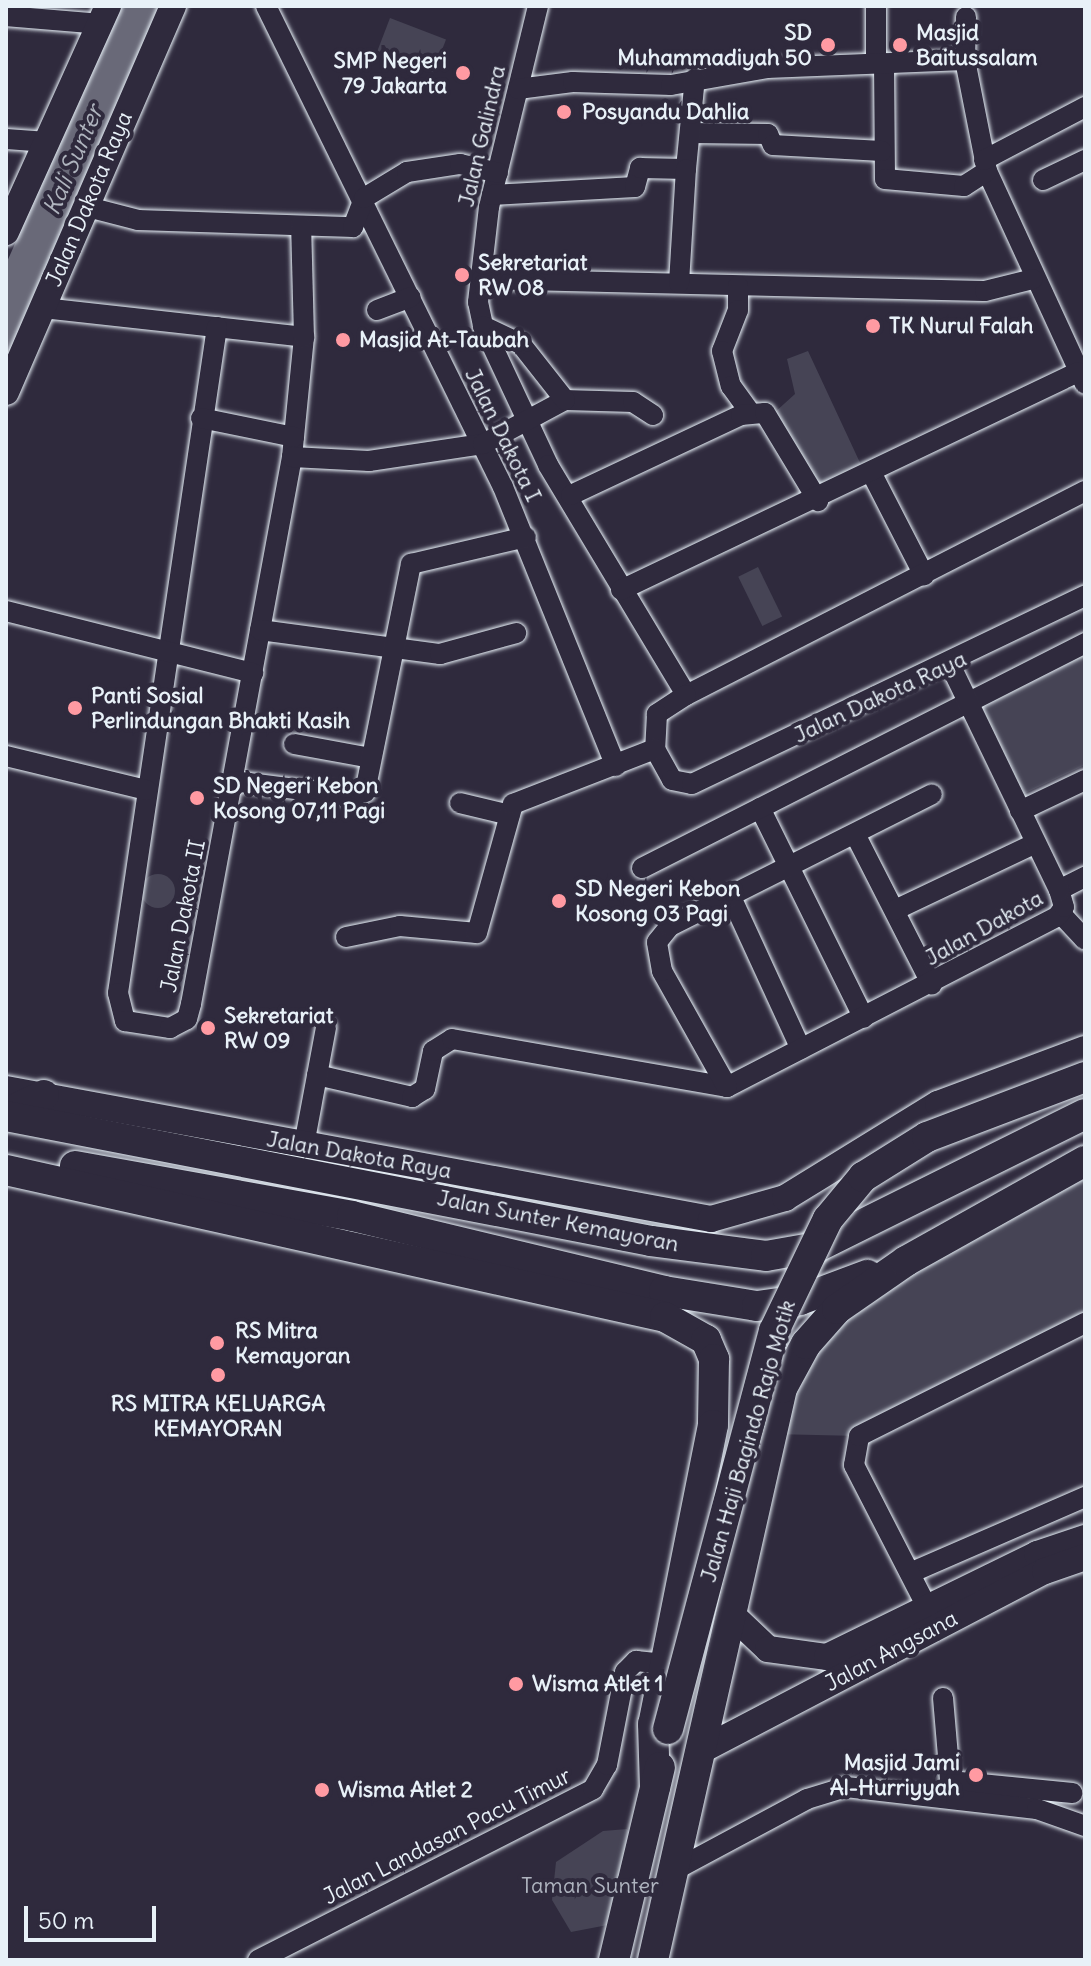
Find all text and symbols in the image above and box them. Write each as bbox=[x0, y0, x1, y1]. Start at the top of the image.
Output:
place label: SD Muhammadiyah 50 bbox=[617, 19, 812, 70]
place label: Masjid Baitussalam bbox=[916, 19, 1038, 70]
marker: SD Muhammadiyah 50 bbox=[819, 36, 837, 54]
marker: Masjid Baitussalam bbox=[891, 36, 909, 54]
place label: SMP Negeri 79 Jakarta bbox=[334, 47, 447, 98]
street label: Jalan Galindra bbox=[453, 63, 511, 209]
marker: SMP Negeri 79 Jakarta bbox=[454, 64, 472, 82]
place label: Posyandu Dahlia bbox=[582, 99, 749, 125]
water label: Kali Sunter bbox=[37, 101, 109, 219]
marker: Posyandu Dahlia bbox=[553, 101, 575, 123]
street label: Jalan Dakota Raya bbox=[40, 108, 138, 290]
place label: Sekretariat RW 08 bbox=[478, 249, 587, 300]
marker: Sekretariat RW 08 bbox=[453, 266, 471, 284]
place label: TK Nurul Falah bbox=[889, 313, 1033, 339]
marker: TK Nurul Falah bbox=[864, 317, 882, 335]
place label: Masjid At-Taubah bbox=[359, 327, 529, 353]
marker: Masjid At-Taubah bbox=[334, 331, 352, 349]
street label: Jalan Dakota I bbox=[459, 364, 547, 506]
street label: Jalan Dakota Raya bbox=[790, 645, 970, 749]
place label: Panti Sosial Perlindungan Bhakti Kasih bbox=[91, 682, 350, 734]
marker: Panti Sosial Perlindungan Bhakti Kasih bbox=[66, 699, 84, 717]
place label: SD Negeri Kebon Kosong 07,11 Pagi bbox=[213, 772, 385, 824]
marker: SD Negeri Kebon Kosong 07,11 Pagi bbox=[188, 789, 206, 807]
street label: Jalan Dakota II bbox=[155, 837, 211, 995]
place label: SD Negeri Kebon Kosong 03 Pagi bbox=[575, 875, 740, 926]
street label: Jalan Dakota bbox=[921, 885, 1047, 971]
marker: SD Negeri Kebon Kosong 03 Pagi bbox=[550, 892, 568, 910]
place label: Sekretariat RW 09 bbox=[224, 1002, 333, 1054]
marker: Sekretariat RW 09 bbox=[199, 1019, 217, 1037]
street label: Jalan Dakota Raya bbox=[265, 1126, 453, 1184]
street label: Jalan Sunter Kemayoran bbox=[435, 1185, 681, 1257]
street label: Jalan Haji Bagindo Rajo Motik bbox=[695, 1297, 801, 1585]
place label: RS Mitra Kemayoran bbox=[235, 1317, 351, 1368]
marker: RS Mitra Kemayoran bbox=[206, 1332, 228, 1354]
marker: RS MITRA KELUARGA KEMAYORAN bbox=[207, 1364, 229, 1386]
place label: RS MITRA KELUARGA KEMAYORAN bbox=[111, 1390, 325, 1442]
street label: Jalan Angsana bbox=[820, 1605, 962, 1697]
place label: Wisma Atlet 1 bbox=[532, 1671, 664, 1697]
marker: Wisma Atlet 1 bbox=[507, 1675, 525, 1693]
place label: Masjid Jami Al-Hurriyyah bbox=[830, 1749, 960, 1800]
street label: Jalan Landasan Pacu Timur bbox=[319, 1762, 575, 1910]
marker: Masjid Jami Al-Hurriyyah bbox=[967, 1766, 985, 1784]
place label: Wisma Atlet 2 bbox=[338, 1777, 473, 1803]
marker: Wisma Atlet 2 bbox=[313, 1781, 331, 1799]
park label: Taman Sunter bbox=[521, 1873, 659, 1899]
scale bar bbox=[28, 1890, 160, 1940]
text: 50 m bbox=[38, 1905, 94, 1935]

